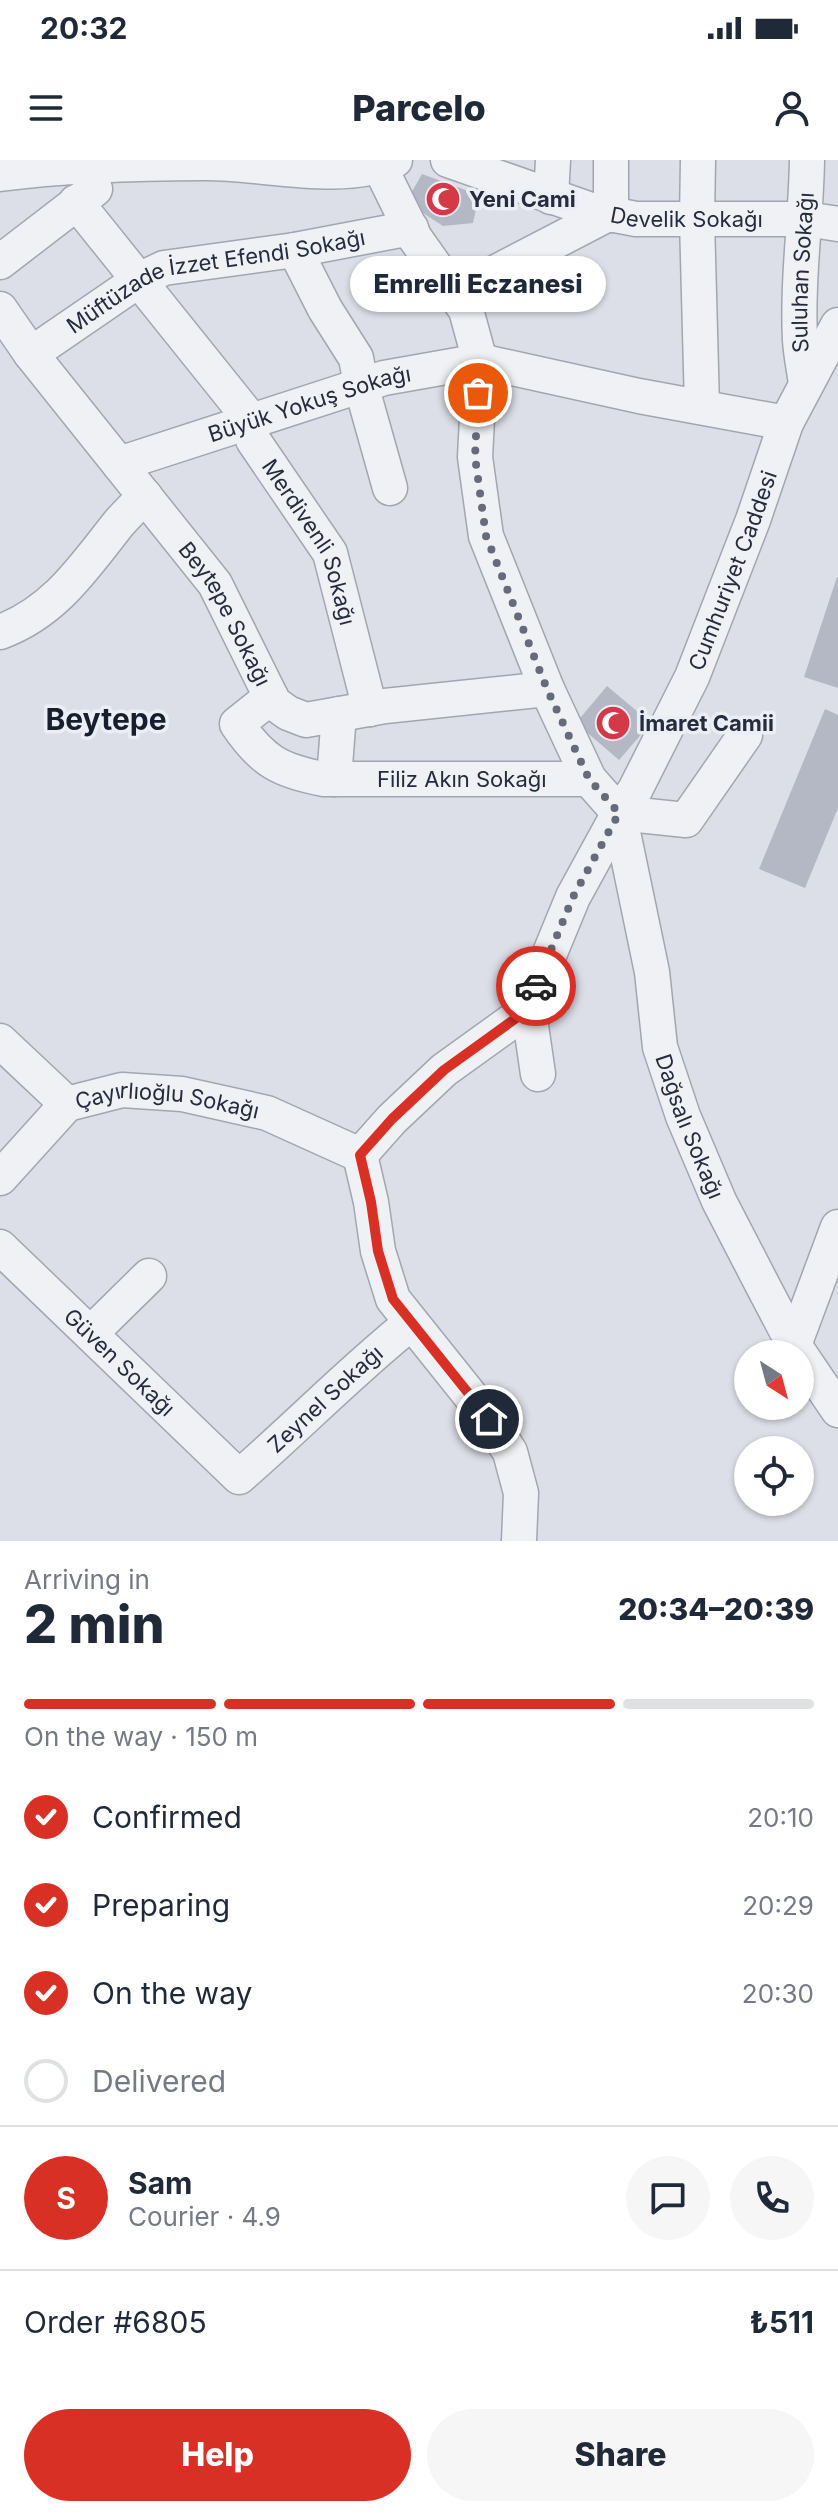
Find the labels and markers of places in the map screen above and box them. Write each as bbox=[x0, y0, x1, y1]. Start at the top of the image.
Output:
mosque icon: Yeni Cami bbox=[424, 180, 462, 218]
place label: Yeni Cami bbox=[469, 186, 576, 212]
callout: Emrelli Eczanesi bbox=[350, 257, 606, 313]
pin bbox=[444, 359, 512, 427]
mosque icon: İmaret Camii bbox=[594, 704, 632, 742]
place label: İmaret Camii bbox=[639, 710, 774, 736]
pin bbox=[455, 1385, 523, 1453]

